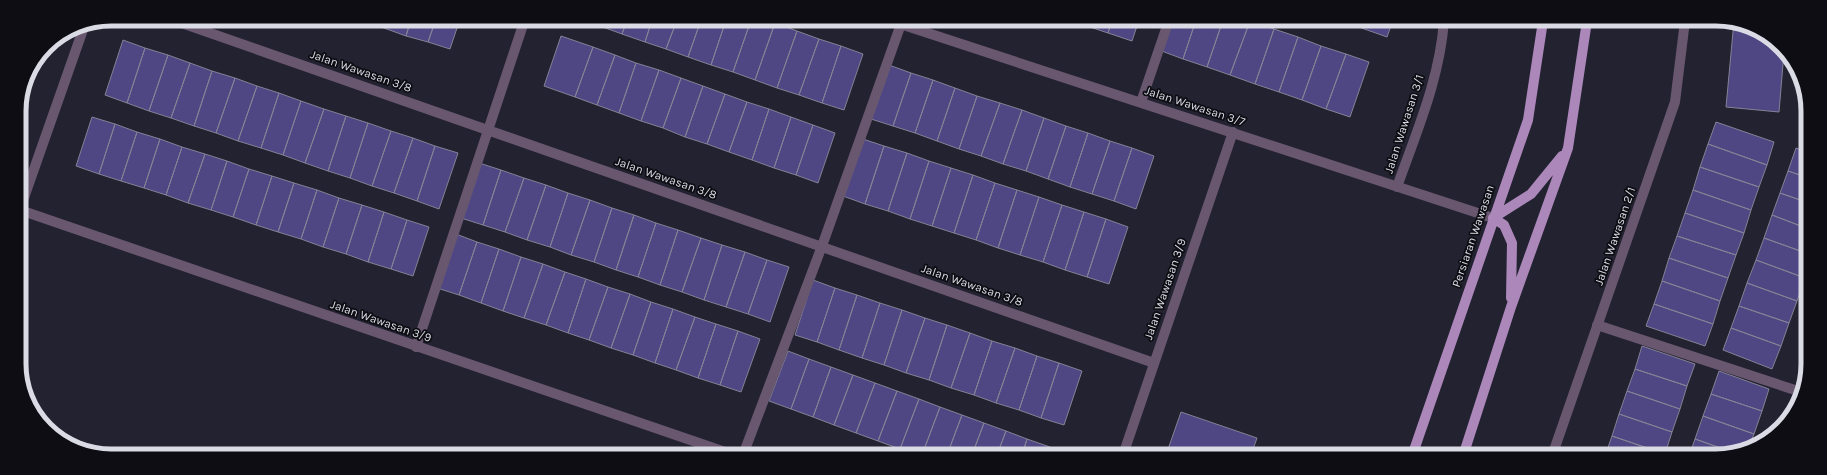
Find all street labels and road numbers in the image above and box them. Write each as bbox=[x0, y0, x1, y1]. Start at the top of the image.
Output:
street label: Jalan Wawasan 3/8 bbox=[308, 47, 414, 95]
street label: Jalan Wawasan 3/1 bbox=[1381, 73, 1427, 175]
street label: Jalan Wawasan 3/7 bbox=[1143, 83, 1247, 129]
street label: Jalan Wawasan 3/8 bbox=[613, 154, 719, 202]
street label: Persiaran Wawasan bbox=[1449, 183, 1497, 289]
street label: Jalan Wawasan 2/1 bbox=[1592, 185, 1638, 287]
street label: Jalan Wawasan 3/9 bbox=[1141, 237, 1189, 341]
street label: Jalan Wawasan 3/8 bbox=[919, 261, 1025, 309]
street label: Jalan Wawasan 3/9 bbox=[329, 297, 433, 345]

